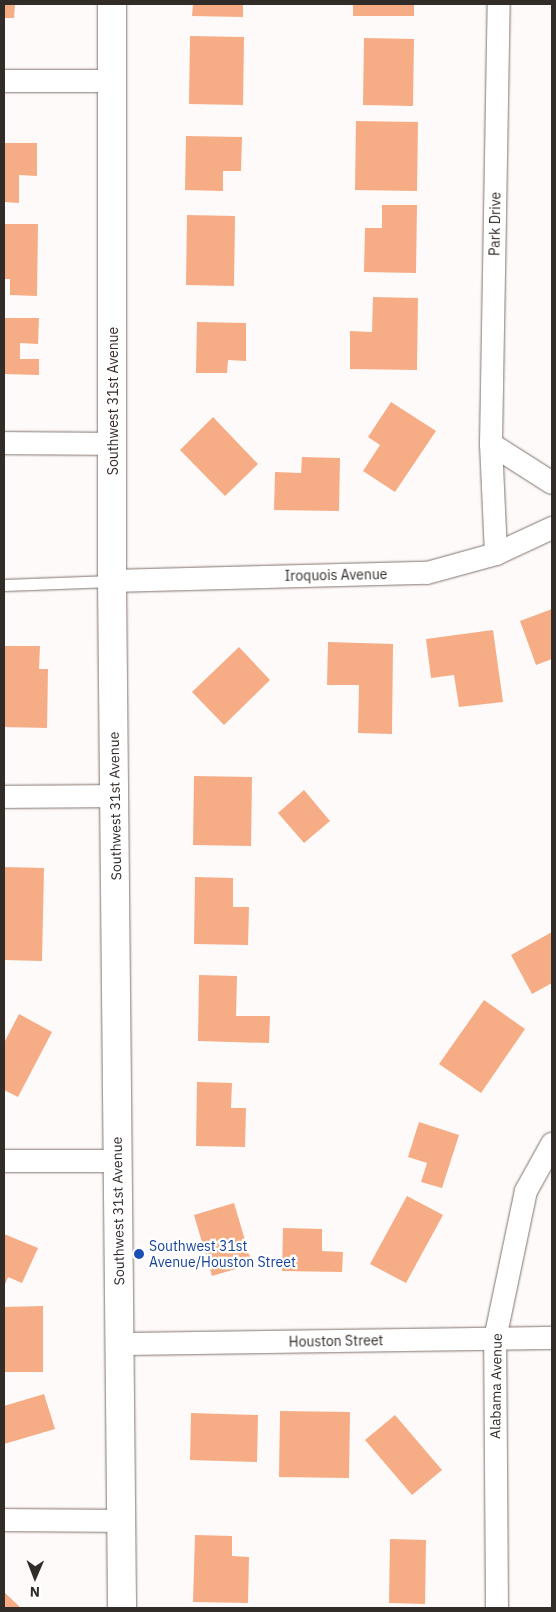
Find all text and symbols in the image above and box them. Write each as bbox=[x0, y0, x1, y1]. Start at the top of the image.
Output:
street label: Park Drive bbox=[486, 192, 504, 256]
street label: Southwest 31st Avenue bbox=[105, 327, 121, 475]
street label: Iroquois Avenue bbox=[284, 566, 388, 584]
street label: Southwest 31st Avenue bbox=[105, 732, 125, 880]
street label: Southwest 31st Avenue bbox=[108, 1137, 128, 1285]
place label: Southwest 31st Avenue/Houston Street bbox=[149, 1238, 296, 1270]
marker: Southwest 31st Avenue/Houston Street bbox=[133, 1248, 145, 1260]
street label: Houston Street bbox=[288, 1332, 384, 1350]
street label: Alabama Avenue bbox=[487, 1333, 505, 1439]
north arrow bbox=[10, 1552, 60, 1602]
text: N bbox=[30, 1583, 40, 1601]

